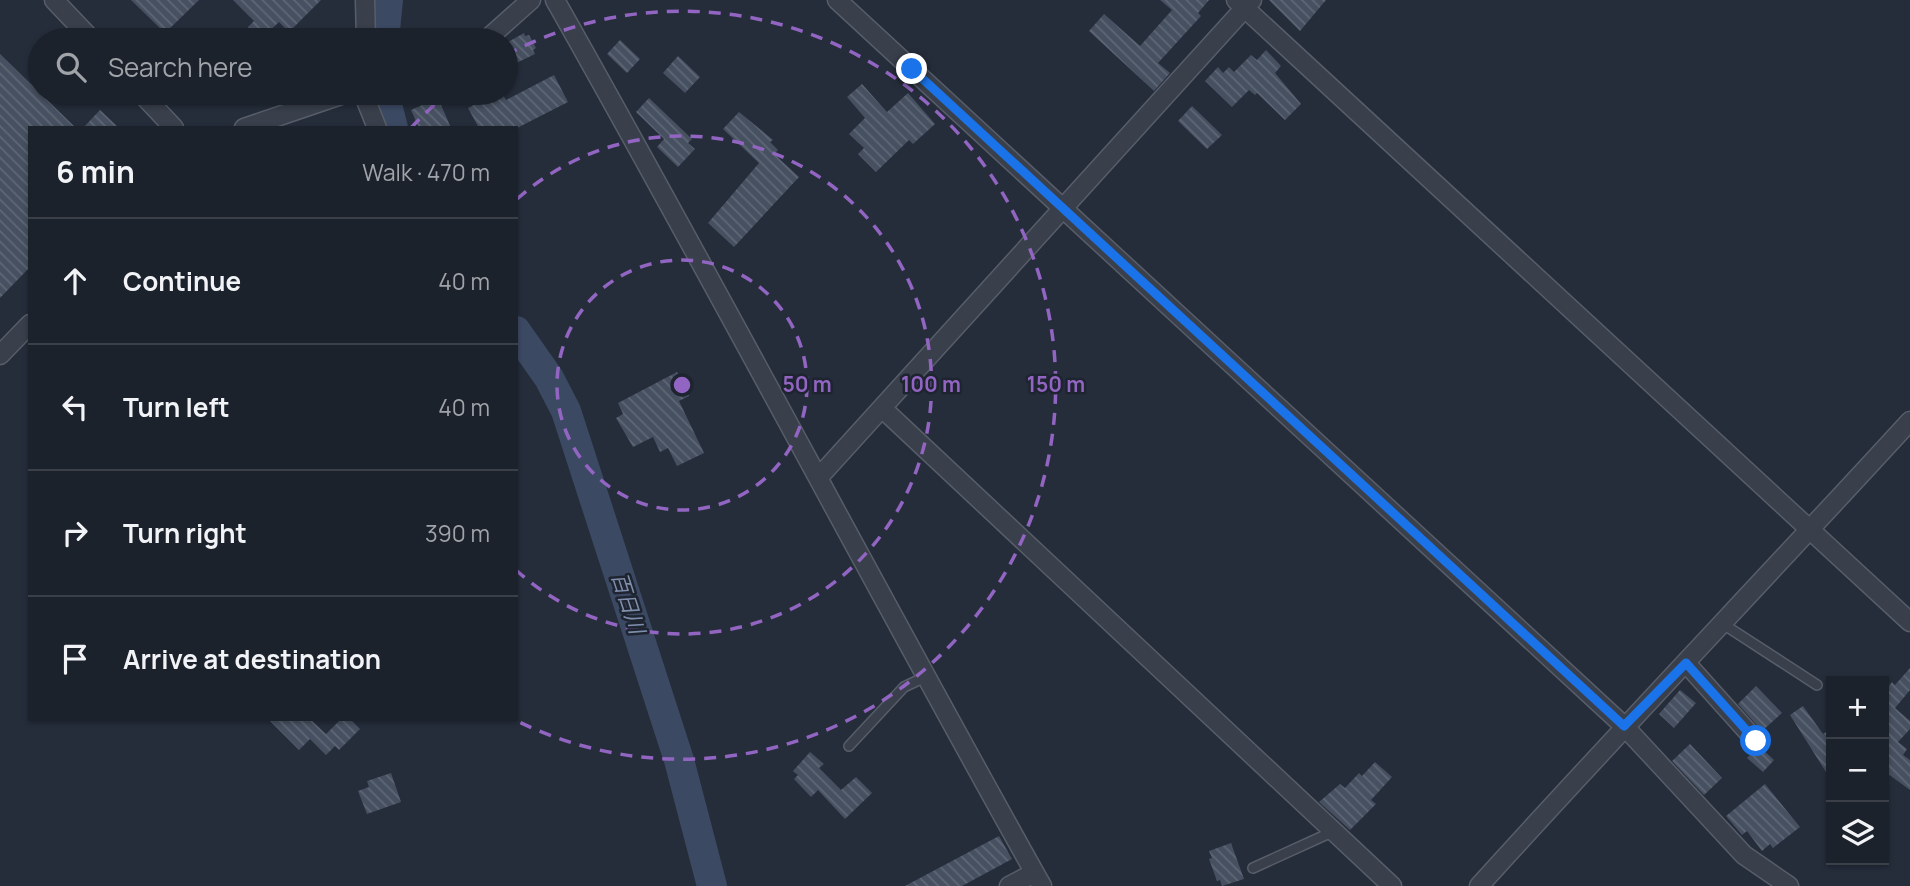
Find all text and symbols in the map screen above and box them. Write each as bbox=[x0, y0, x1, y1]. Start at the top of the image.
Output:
search box bbox=[28, 28, 518, 105]
icon: search bbox=[52, 48, 90, 86]
text: Search here bbox=[108, 49, 253, 85]
route end bbox=[896, 53, 927, 84]
text: 6 min bbox=[56, 151, 135, 192]
text: Walk · 470 m bbox=[362, 156, 490, 188]
icon: ahead bbox=[56, 262, 94, 300]
text: Continue bbox=[123, 263, 241, 299]
text: 40 m bbox=[438, 265, 490, 297]
text: 50 m bbox=[782, 370, 832, 398]
text: 100 m bbox=[901, 370, 961, 398]
text: 150 m bbox=[1027, 370, 1085, 398]
centre of rings bbox=[670, 373, 694, 397]
icon: left bbox=[56, 388, 94, 426]
text: Turn left bbox=[123, 389, 230, 425]
text: 40 m bbox=[438, 391, 490, 423]
icon: right bbox=[56, 514, 94, 552]
text: Turn right bbox=[123, 515, 247, 551]
text: 390 m bbox=[425, 517, 490, 549]
water label: 百日川 bbox=[606, 568, 653, 639]
icon: arrive bbox=[56, 640, 94, 678]
text: Arrive at destination bbox=[123, 641, 381, 677]
map controls bbox=[1826, 676, 1889, 865]
button: + bbox=[1826, 676, 1889, 739]
route start bbox=[1740, 725, 1771, 756]
button: − bbox=[1826, 739, 1889, 802]
button: layers bbox=[1826, 802, 1889, 865]

